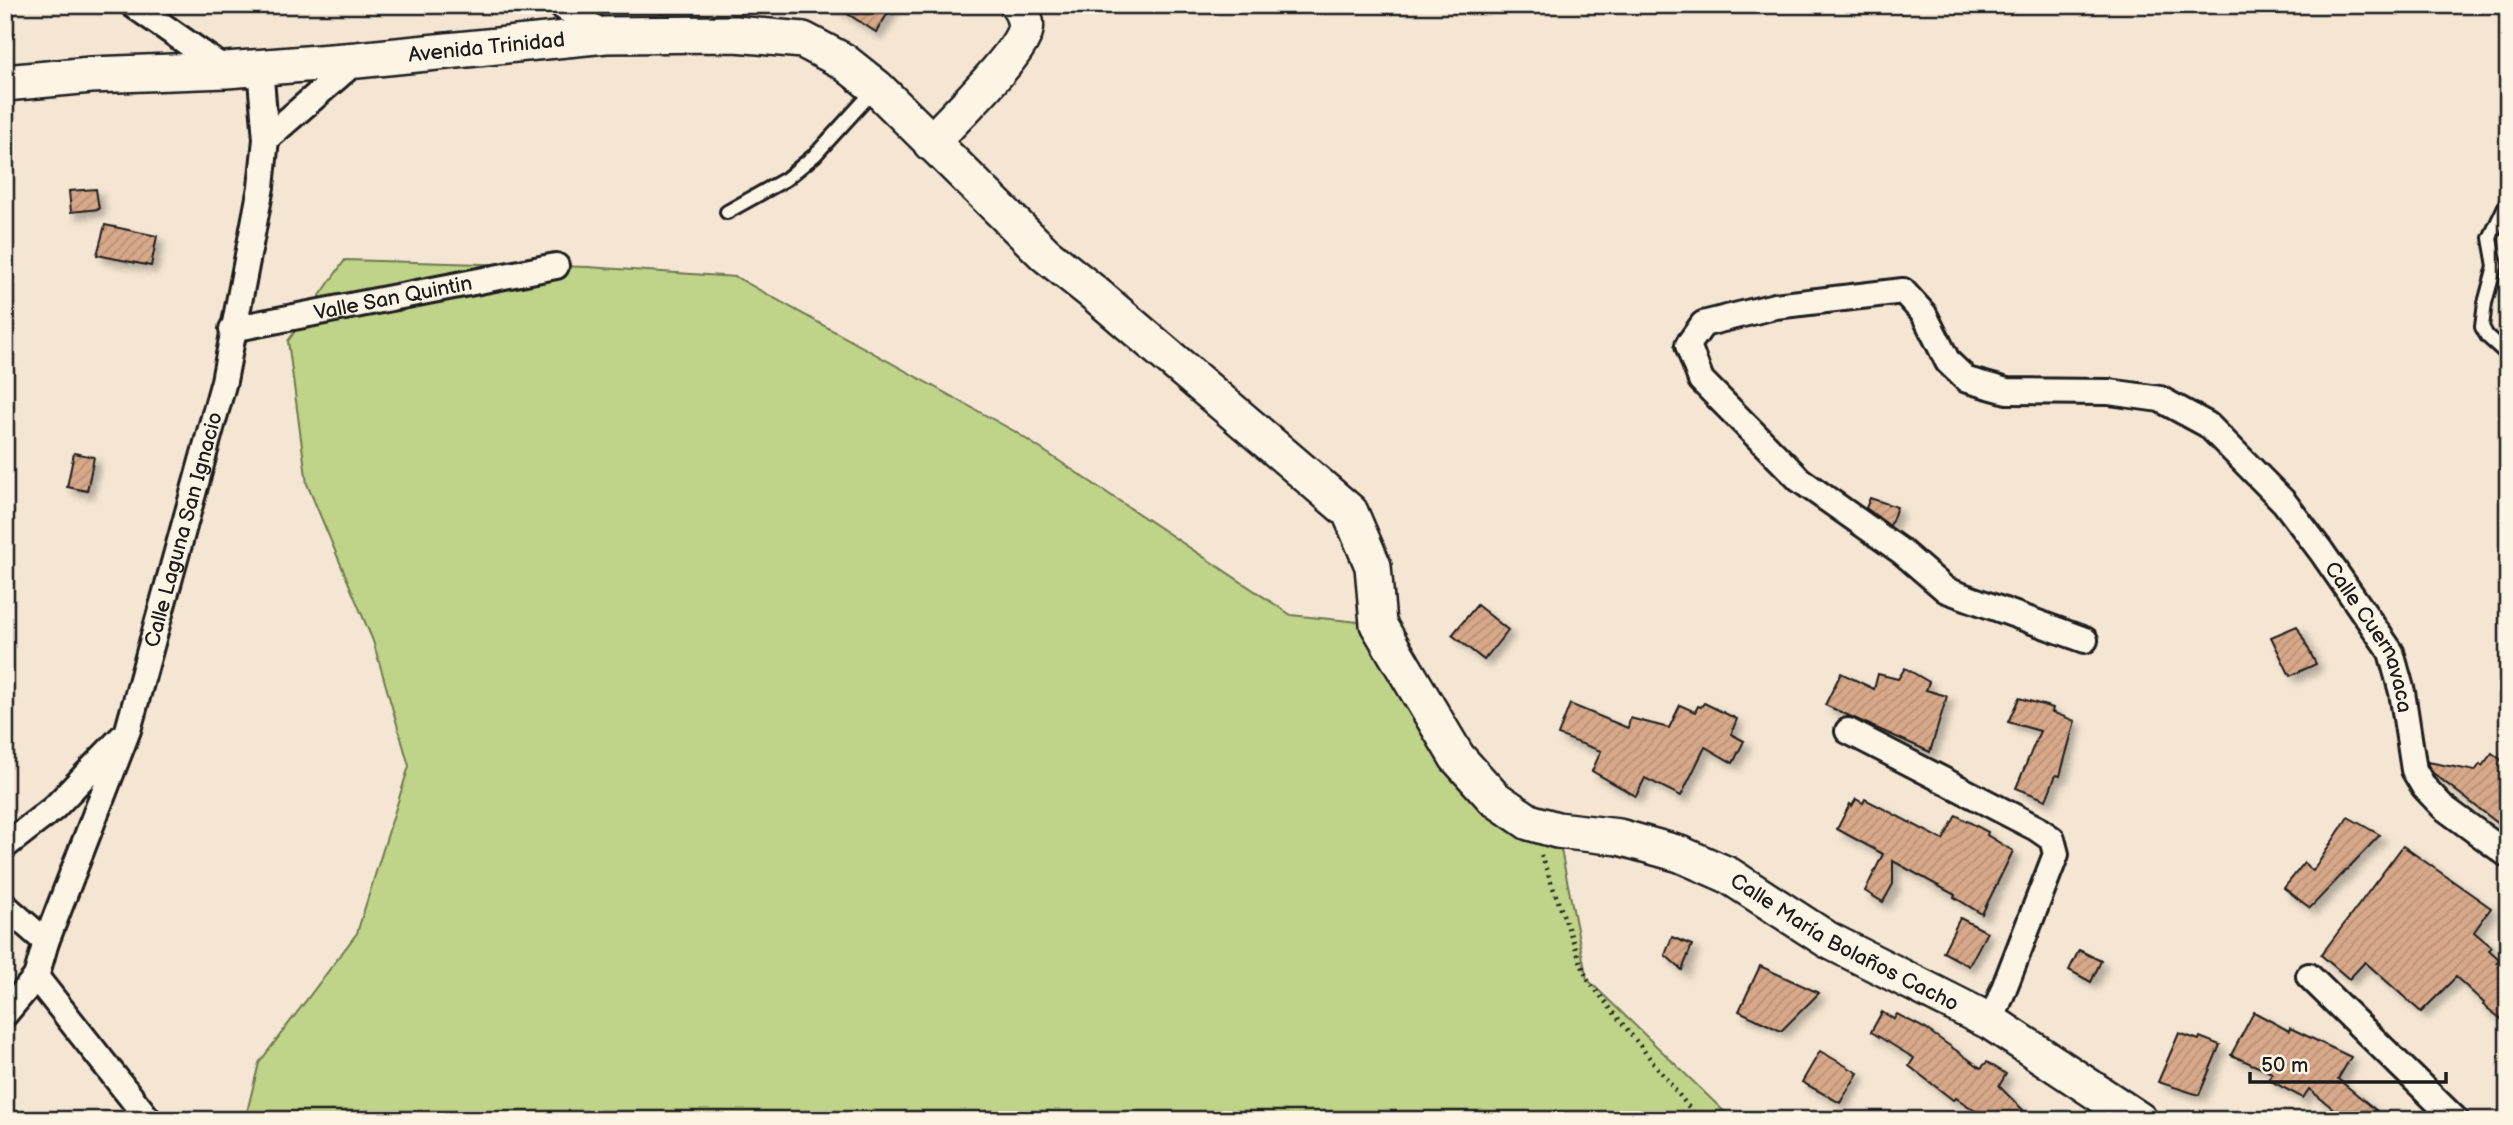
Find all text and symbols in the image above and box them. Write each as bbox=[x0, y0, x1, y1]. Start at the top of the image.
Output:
street label: Avenida Trinidad bbox=[407, 27, 566, 67]
street label: Valle San Quintin bbox=[312, 270, 474, 325]
street label: Calle Laguna San Ignacio bbox=[139, 409, 227, 650]
street label: Calle Cuernavaca bbox=[2320, 557, 2417, 714]
street label: Calle María Bolaños Cacho bbox=[1726, 868, 1963, 1016]
scale bar bbox=[2250, 1041, 2446, 1085]
text: 50 m bbox=[2261, 1053, 2308, 1078]

